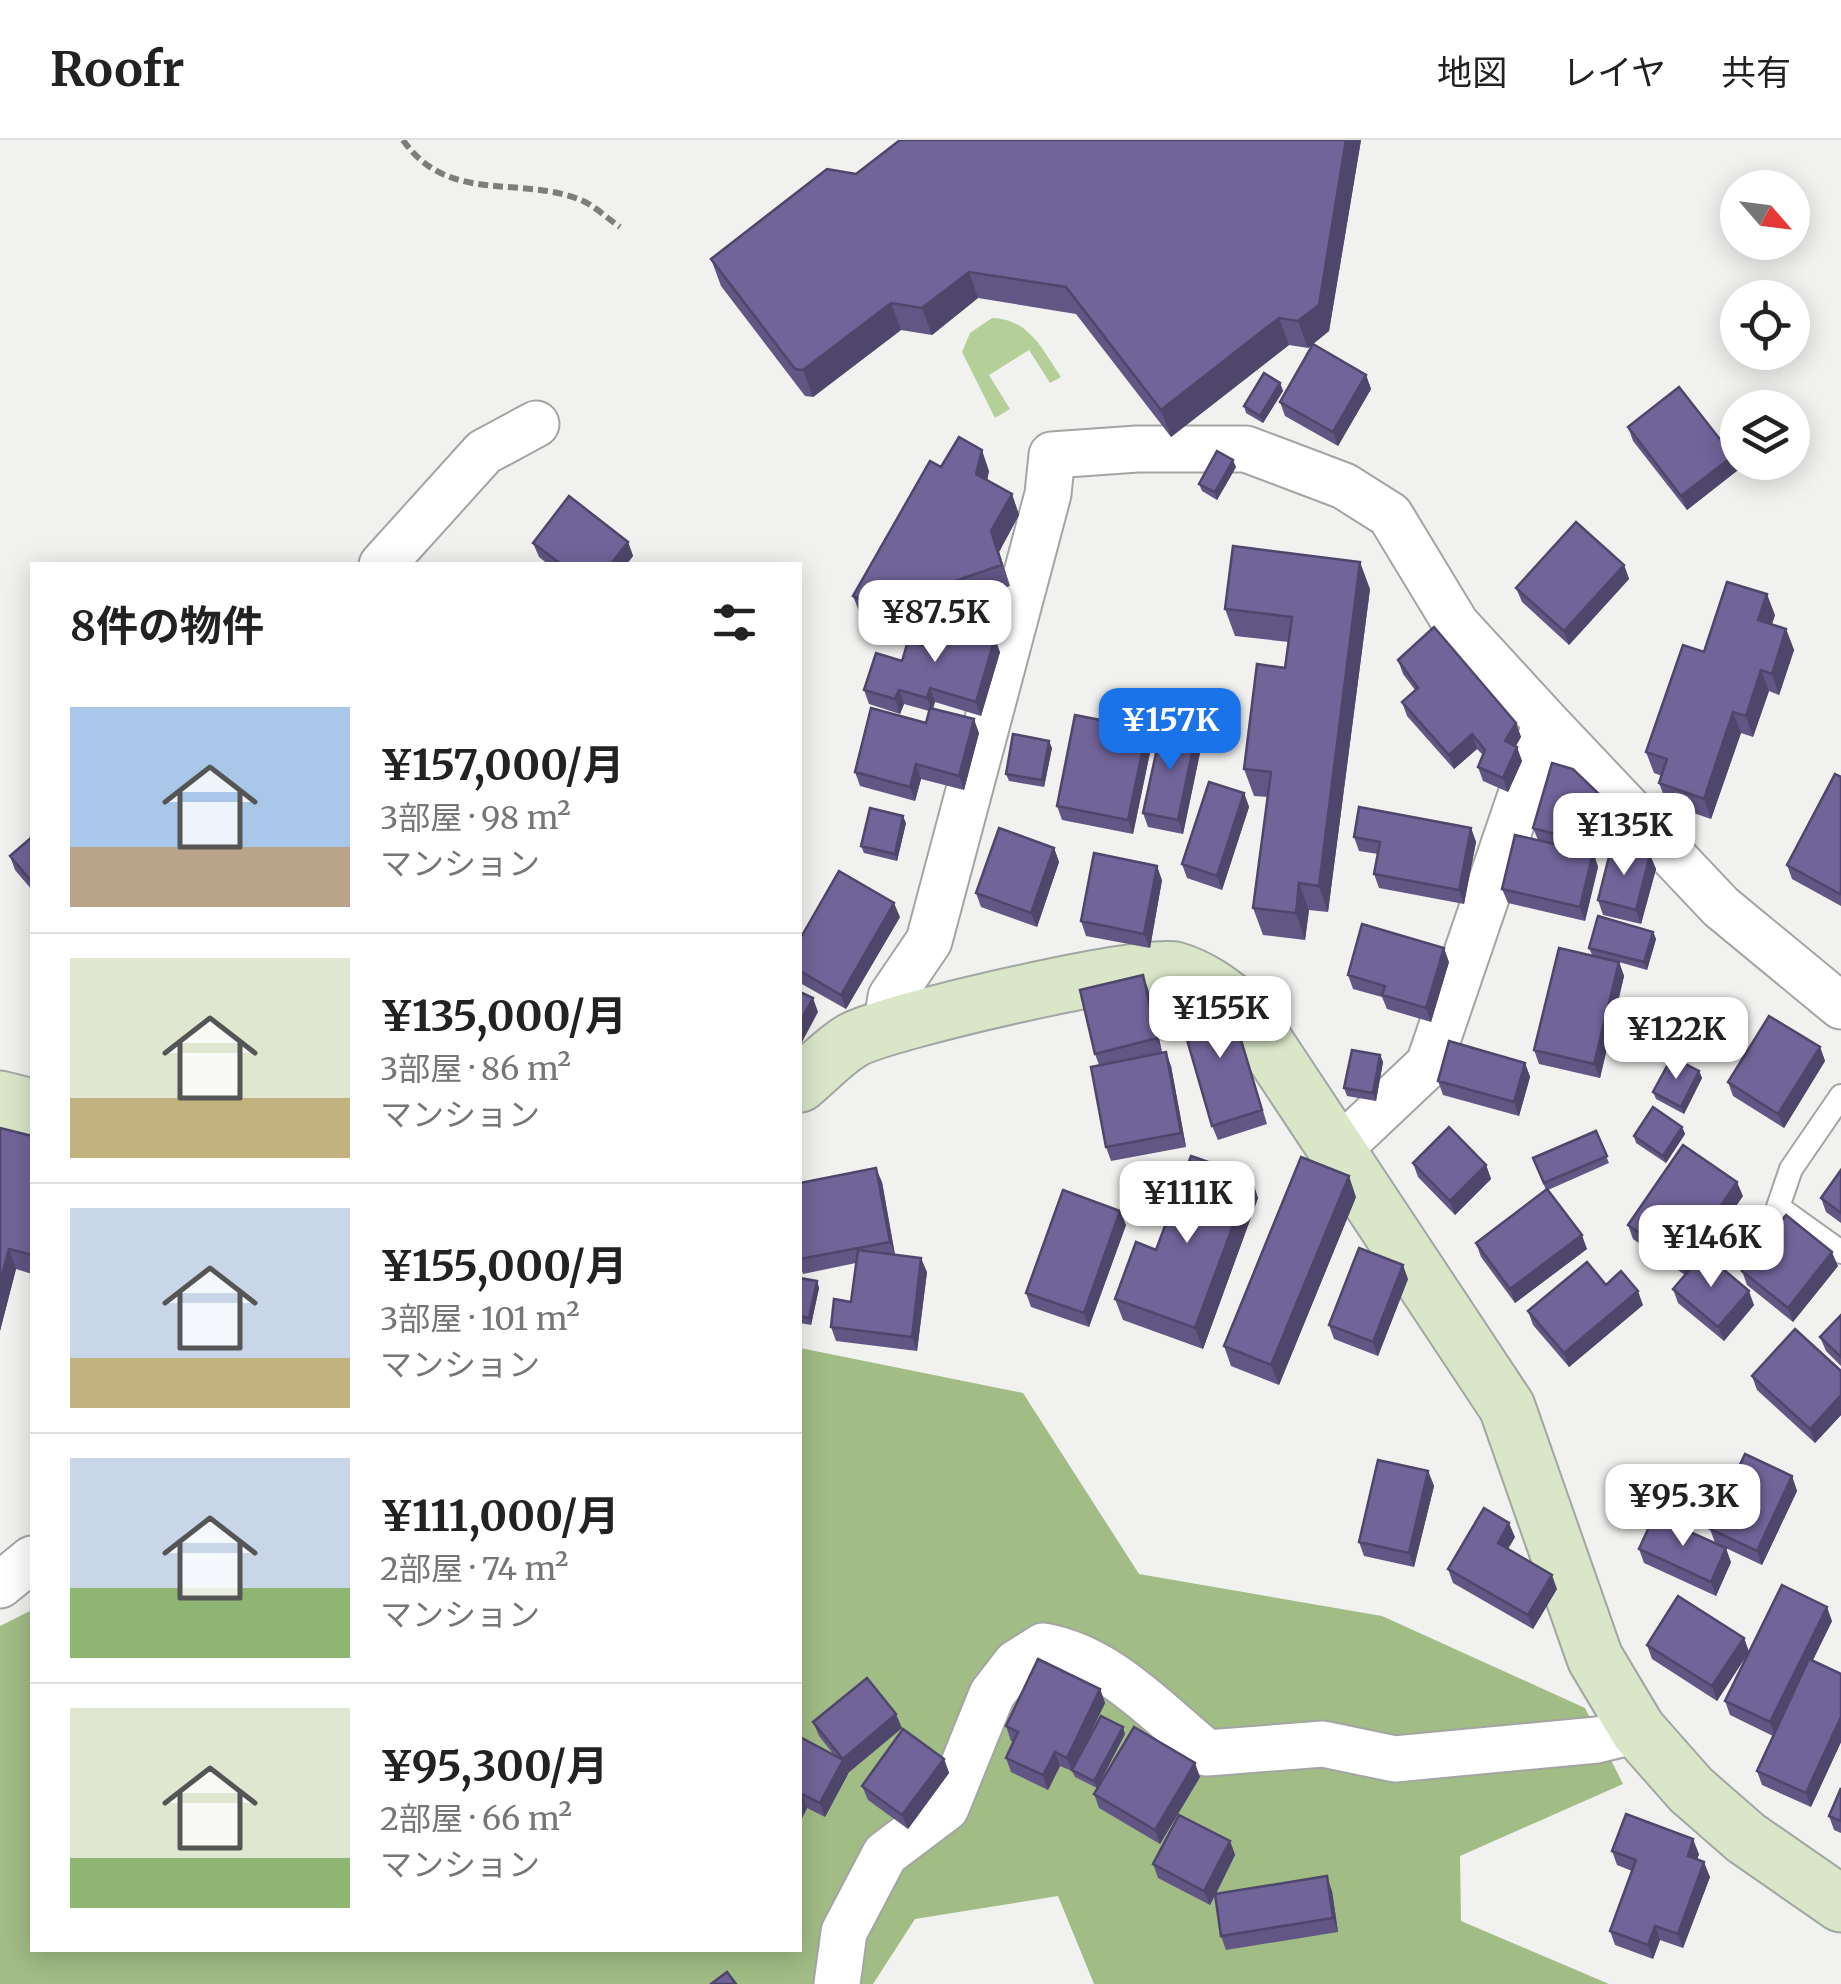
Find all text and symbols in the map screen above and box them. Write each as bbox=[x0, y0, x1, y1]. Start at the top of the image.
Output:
text: Roofr bbox=[50, 39, 184, 99]
text: 地図 bbox=[1437, 51, 1507, 95]
text: レイヤ bbox=[1562, 51, 1666, 95]
text: 共有 bbox=[1721, 51, 1791, 95]
north arrow bbox=[1720, 170, 1810, 260]
map controls bbox=[1720, 170, 1810, 480]
button: locate bbox=[1720, 280, 1810, 370]
button: layers bbox=[1720, 390, 1810, 480]
pin: ¥87.5K bbox=[854, 580, 1016, 665]
text: ¥87.5K bbox=[880, 592, 990, 632]
icon: filters bbox=[707, 595, 762, 650]
text: 8件の物件 bbox=[70, 600, 264, 652]
pin: ¥157K bbox=[1100, 688, 1240, 773]
text: ¥157K bbox=[1121, 700, 1219, 740]
text: ¥157,000/月 bbox=[380, 739, 624, 791]
icon: home bbox=[150, 747, 270, 867]
pin: ¥135K bbox=[1554, 793, 1694, 878]
text: 3部屋 · 98 m² bbox=[380, 798, 571, 838]
text: ¥135K bbox=[1575, 805, 1673, 845]
text: マンション bbox=[380, 844, 540, 884]
pin: ¥155K bbox=[1150, 976, 1290, 1061]
text: ¥155K bbox=[1171, 988, 1269, 1028]
text: ¥135,000/月 bbox=[380, 990, 627, 1042]
pin: ¥122K bbox=[1606, 997, 1746, 1082]
icon: home bbox=[150, 998, 270, 1118]
text: ¥122K bbox=[1626, 1009, 1726, 1049]
text: 3部屋 · 86 m² bbox=[380, 1049, 571, 1089]
text: マンション bbox=[380, 1095, 540, 1135]
pin: ¥111K bbox=[1117, 1161, 1257, 1246]
text: ¥111K bbox=[1142, 1173, 1232, 1213]
pin: ¥146K bbox=[1641, 1205, 1781, 1290]
text: ¥146K bbox=[1661, 1217, 1761, 1257]
text: ¥155,000/月 bbox=[380, 1240, 627, 1292]
icon: home bbox=[150, 1248, 270, 1368]
text: 3部屋 · 101 m² bbox=[380, 1299, 580, 1339]
text: マンション bbox=[380, 1345, 540, 1385]
pin: ¥95.3K bbox=[1602, 1464, 1764, 1549]
text: ¥95.3K bbox=[1627, 1476, 1739, 1516]
text: ¥111,000/月 bbox=[380, 1490, 620, 1542]
icon: home bbox=[150, 1498, 270, 1618]
text: 2部屋 · 74 m² bbox=[380, 1549, 569, 1589]
text: マンション bbox=[380, 1595, 540, 1635]
text: ¥95,300/月 bbox=[380, 1740, 608, 1792]
icon: home bbox=[150, 1748, 270, 1868]
text: 2部屋 · 66 m² bbox=[380, 1799, 572, 1839]
text: マンション bbox=[380, 1845, 540, 1885]

